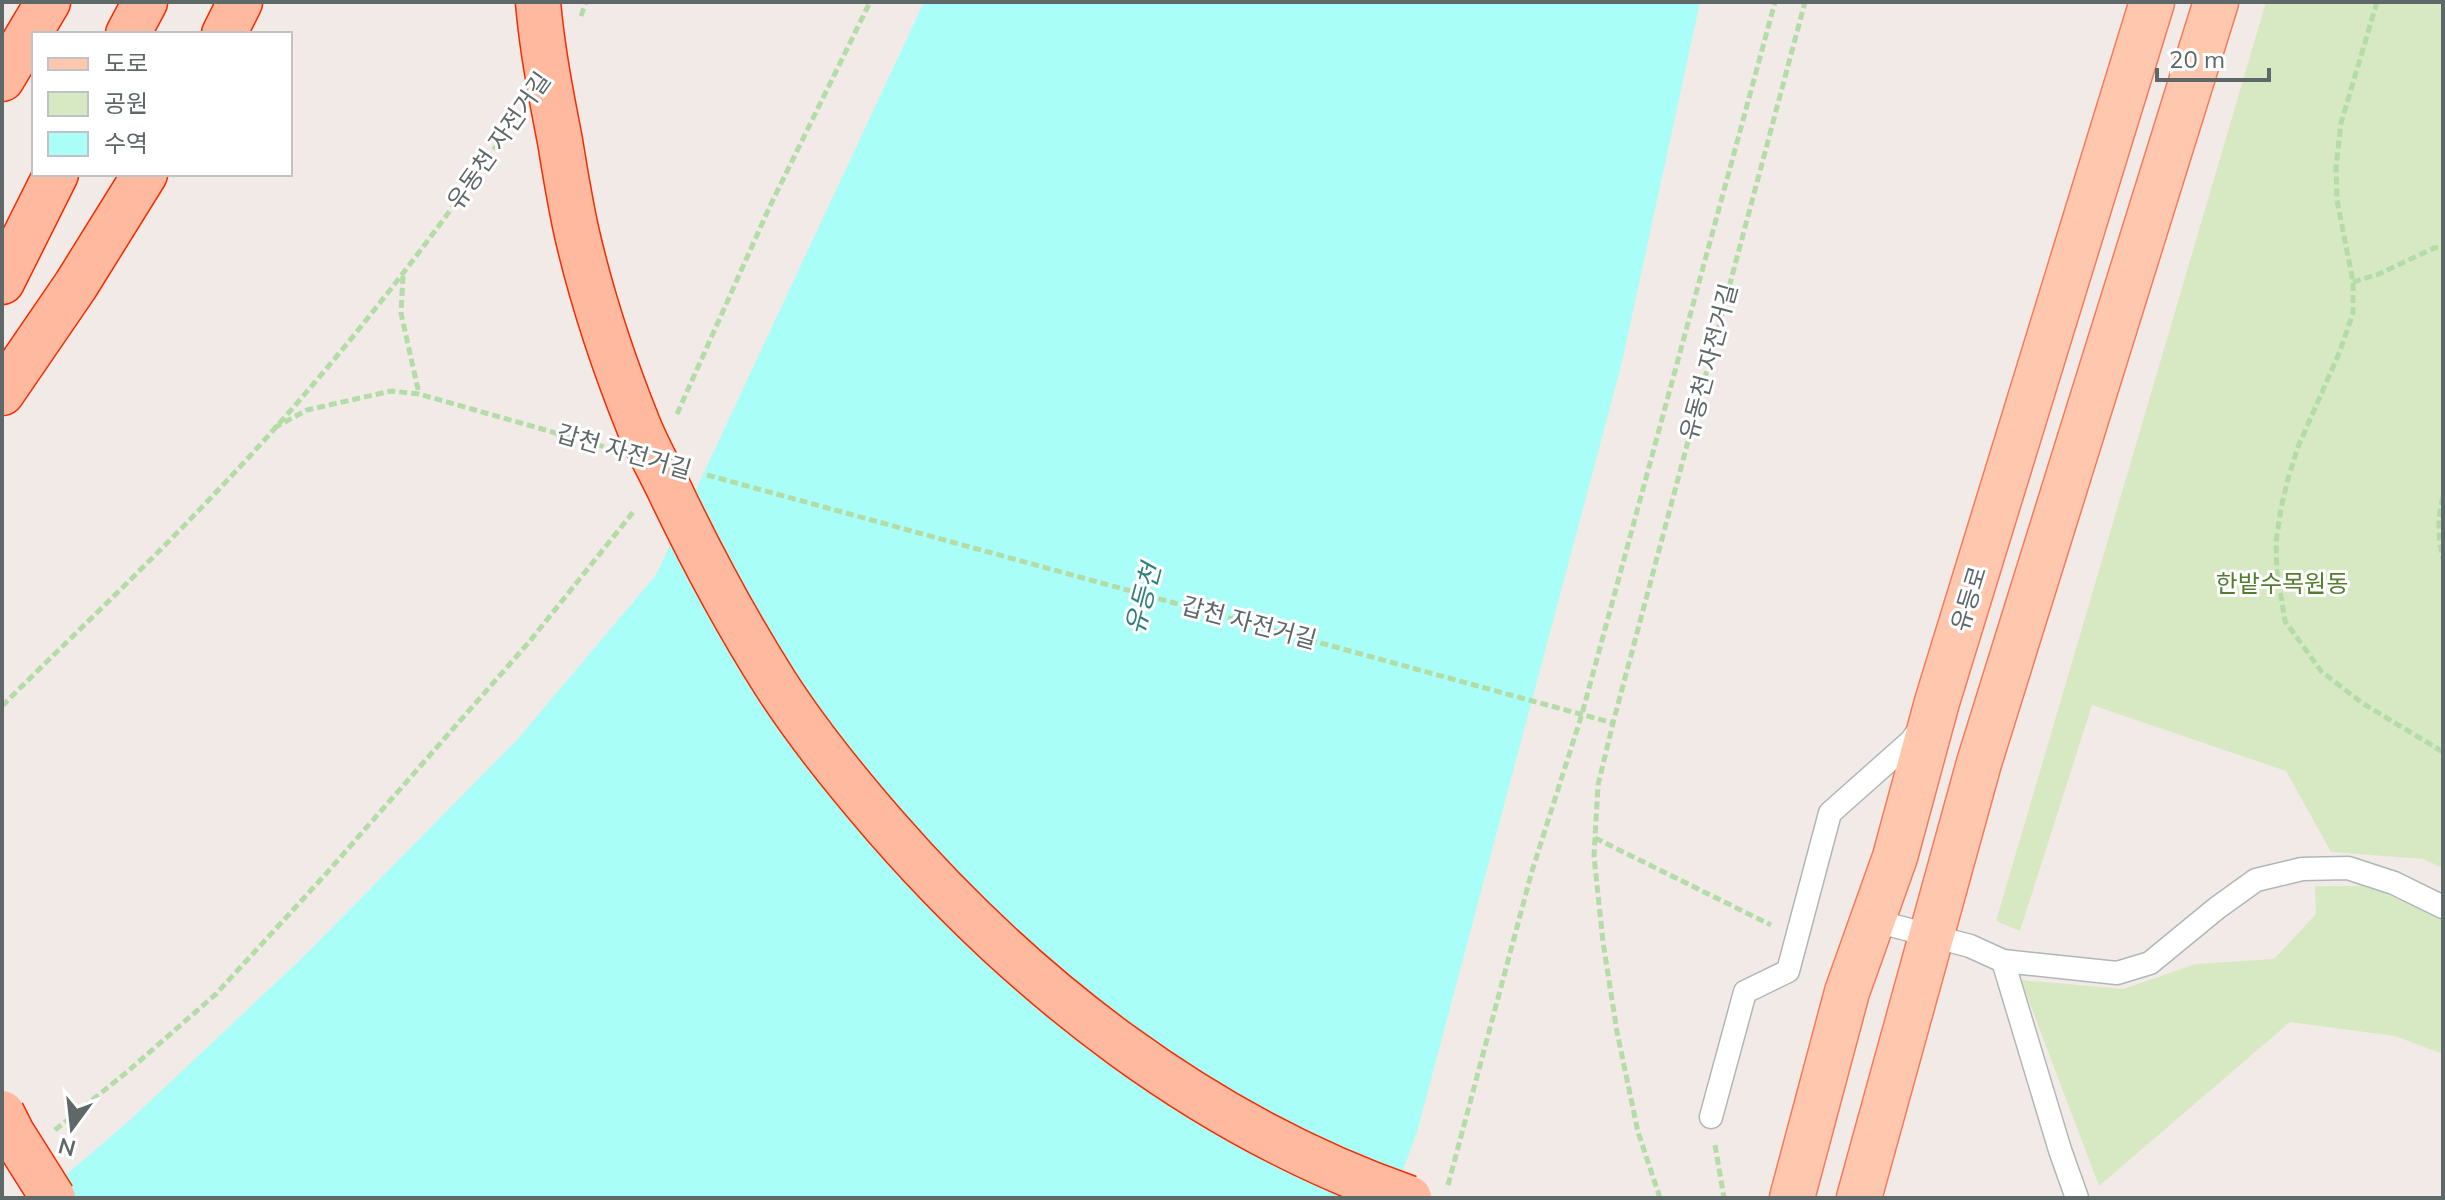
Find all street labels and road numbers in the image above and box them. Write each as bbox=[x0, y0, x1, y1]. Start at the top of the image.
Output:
street label: 유동천 자전거길 bbox=[440, 66, 557, 215]
street label: 유동천 자전거길 bbox=[1673, 280, 1743, 443]
street label: 갑천 자전거길 bbox=[553, 417, 695, 485]
street label: 유등로 bbox=[1944, 563, 1992, 635]
street label: 갑천 자전거길 bbox=[1178, 590, 1320, 654]

